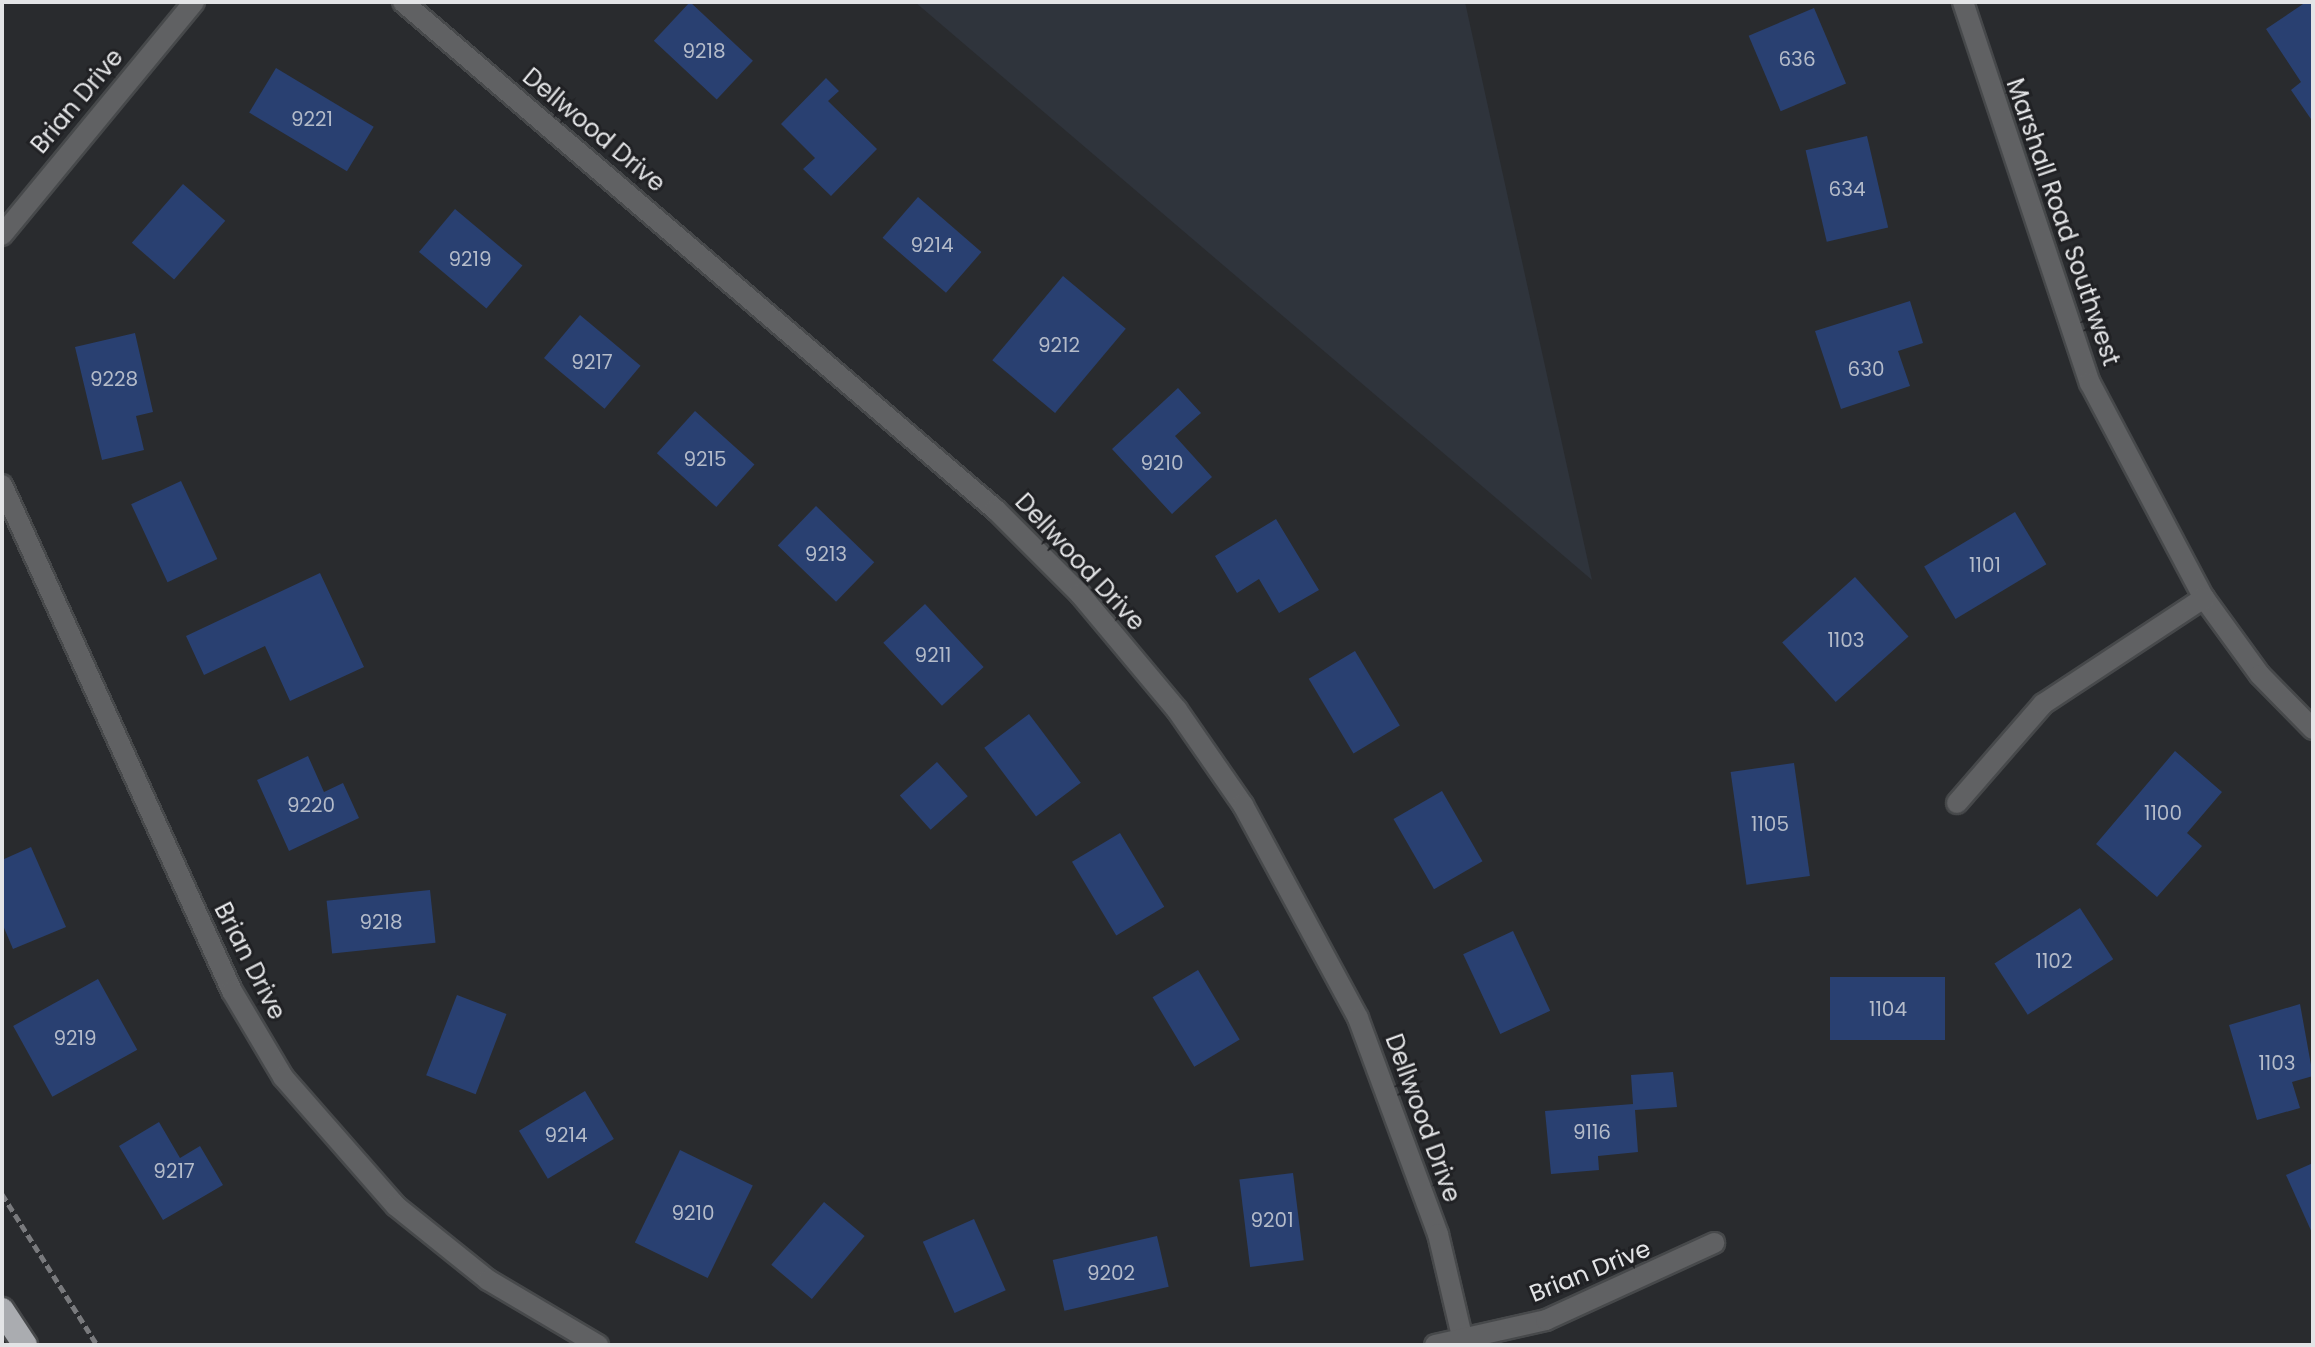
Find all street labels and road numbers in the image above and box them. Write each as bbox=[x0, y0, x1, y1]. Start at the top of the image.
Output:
street label: Brian Drive bbox=[25, 43, 129, 159]
street label: Dellwood Drive bbox=[517, 62, 671, 198]
street label: Marshall Road Southwest bbox=[2000, 75, 2126, 369]
street label: Dellwood Drive bbox=[1009, 488, 1151, 636]
street label: Brian Drive bbox=[208, 898, 292, 1024]
street label: Dellwood Drive bbox=[1379, 1030, 1467, 1206]
street label: Brian Drive bbox=[1525, 1234, 1655, 1308]

